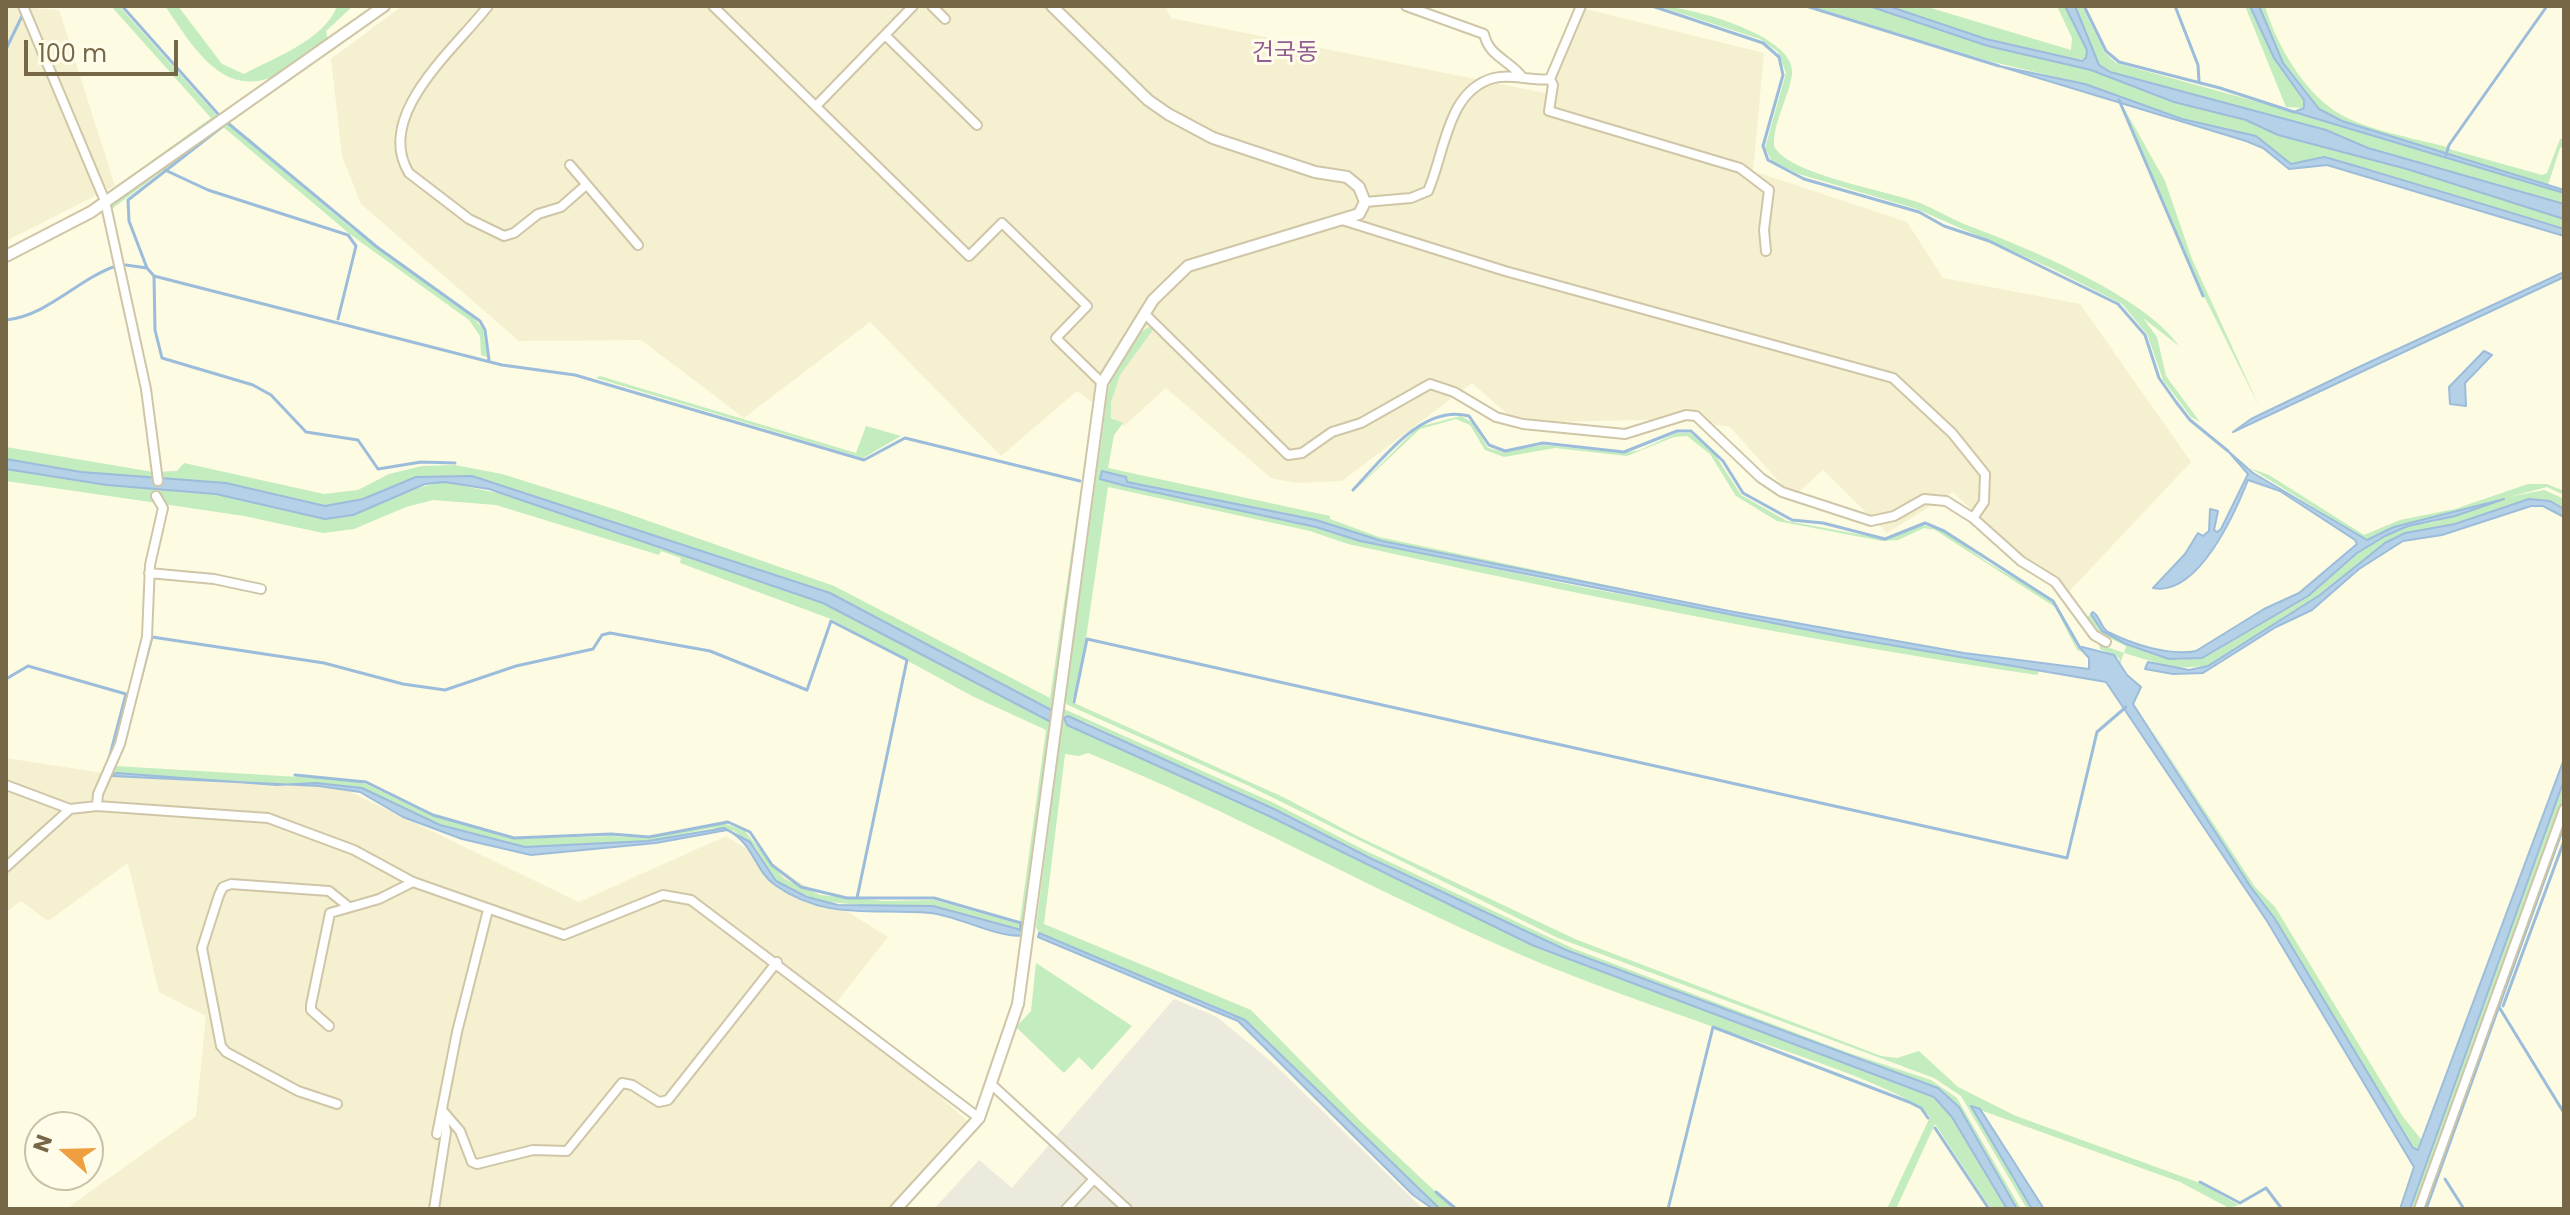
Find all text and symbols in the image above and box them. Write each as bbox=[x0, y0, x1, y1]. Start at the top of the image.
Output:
scale bar bbox=[28, 24, 182, 74]
text: 100 m bbox=[38, 37, 107, 70]
district label: 건국동 bbox=[1252, 40, 1318, 68]
north arrow bbox=[24, 1111, 104, 1191]
text: N bbox=[25, 1130, 60, 1156]

